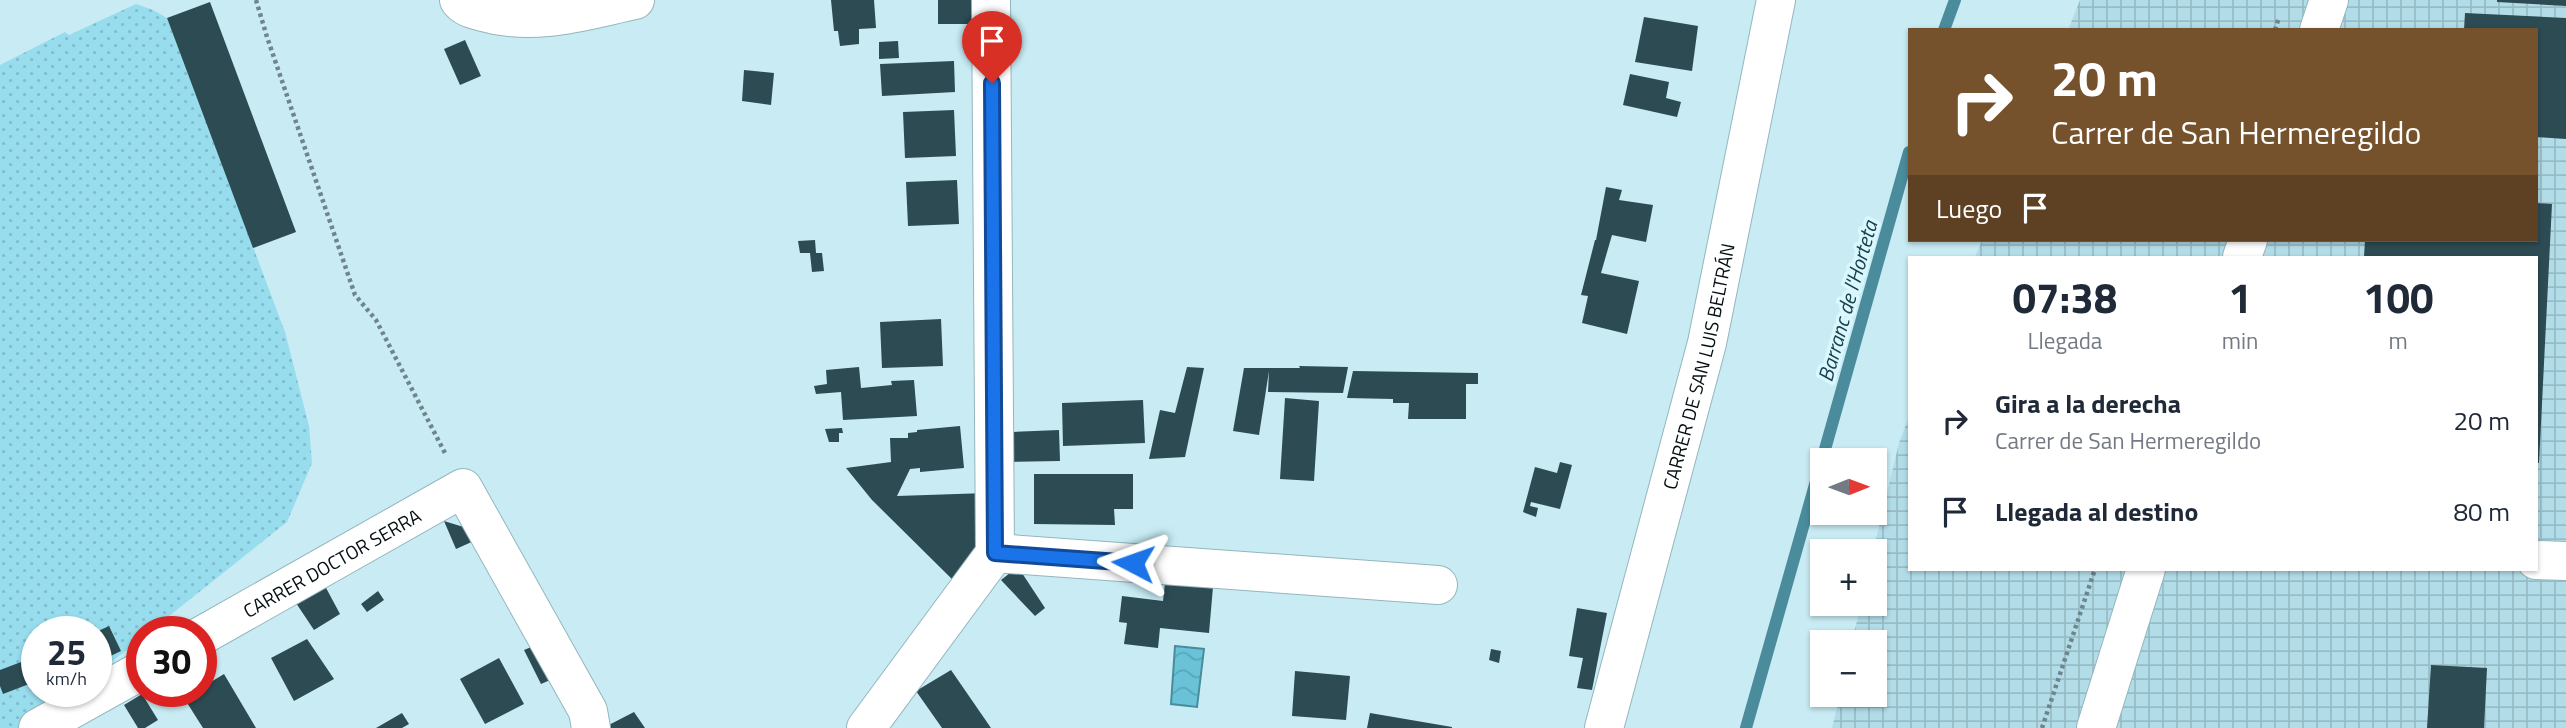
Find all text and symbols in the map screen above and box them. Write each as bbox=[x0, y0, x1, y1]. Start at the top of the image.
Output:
pin bbox=[962, 11, 1022, 83]
icon: arrive bbox=[973, 22, 1011, 60]
text: 20 m bbox=[2051, 40, 2158, 115]
icon: right bbox=[1936, 56, 2027, 147]
text: Carrer de San Hermeregildo bbox=[2051, 108, 2421, 156]
text: Luego bbox=[1936, 189, 2002, 228]
icon: arrive bbox=[2016, 189, 2054, 227]
water label: Barranc de l'Horteta bbox=[1809, 215, 1886, 385]
street label: CARRER DE SAN LUIS BELTRÁN bbox=[1654, 240, 1741, 492]
text: 07:38 bbox=[2012, 265, 2117, 329]
text: 1 bbox=[2228, 265, 2252, 329]
text: 100 bbox=[2363, 265, 2433, 329]
text: Llegada bbox=[2027, 323, 2102, 358]
text: min bbox=[2222, 323, 2258, 358]
text: m bbox=[2389, 323, 2408, 358]
text: Gira a la derecha bbox=[1995, 384, 2181, 423]
text: 20 m bbox=[2453, 401, 2510, 440]
icon: right bbox=[1936, 402, 1974, 440]
text: Carrer de San Hermeregildo bbox=[1995, 423, 2261, 458]
north arrow bbox=[1810, 448, 1886, 525]
map controls bbox=[1810, 448, 1887, 707]
text: Llegada al destino bbox=[1995, 492, 2198, 531]
text: 80 m bbox=[2453, 492, 2510, 531]
icon: arrive bbox=[1936, 493, 1974, 531]
street label: CARRER DOCTOR SERRA bbox=[237, 500, 426, 624]
position arrow bbox=[1096, 526, 1170, 600]
button: + bbox=[1810, 539, 1887, 616]
speed limit sign: 30 bbox=[126, 616, 217, 707]
text: 25 bbox=[47, 625, 86, 679]
button: − bbox=[1810, 630, 1887, 707]
text: km/h bbox=[46, 665, 87, 692]

